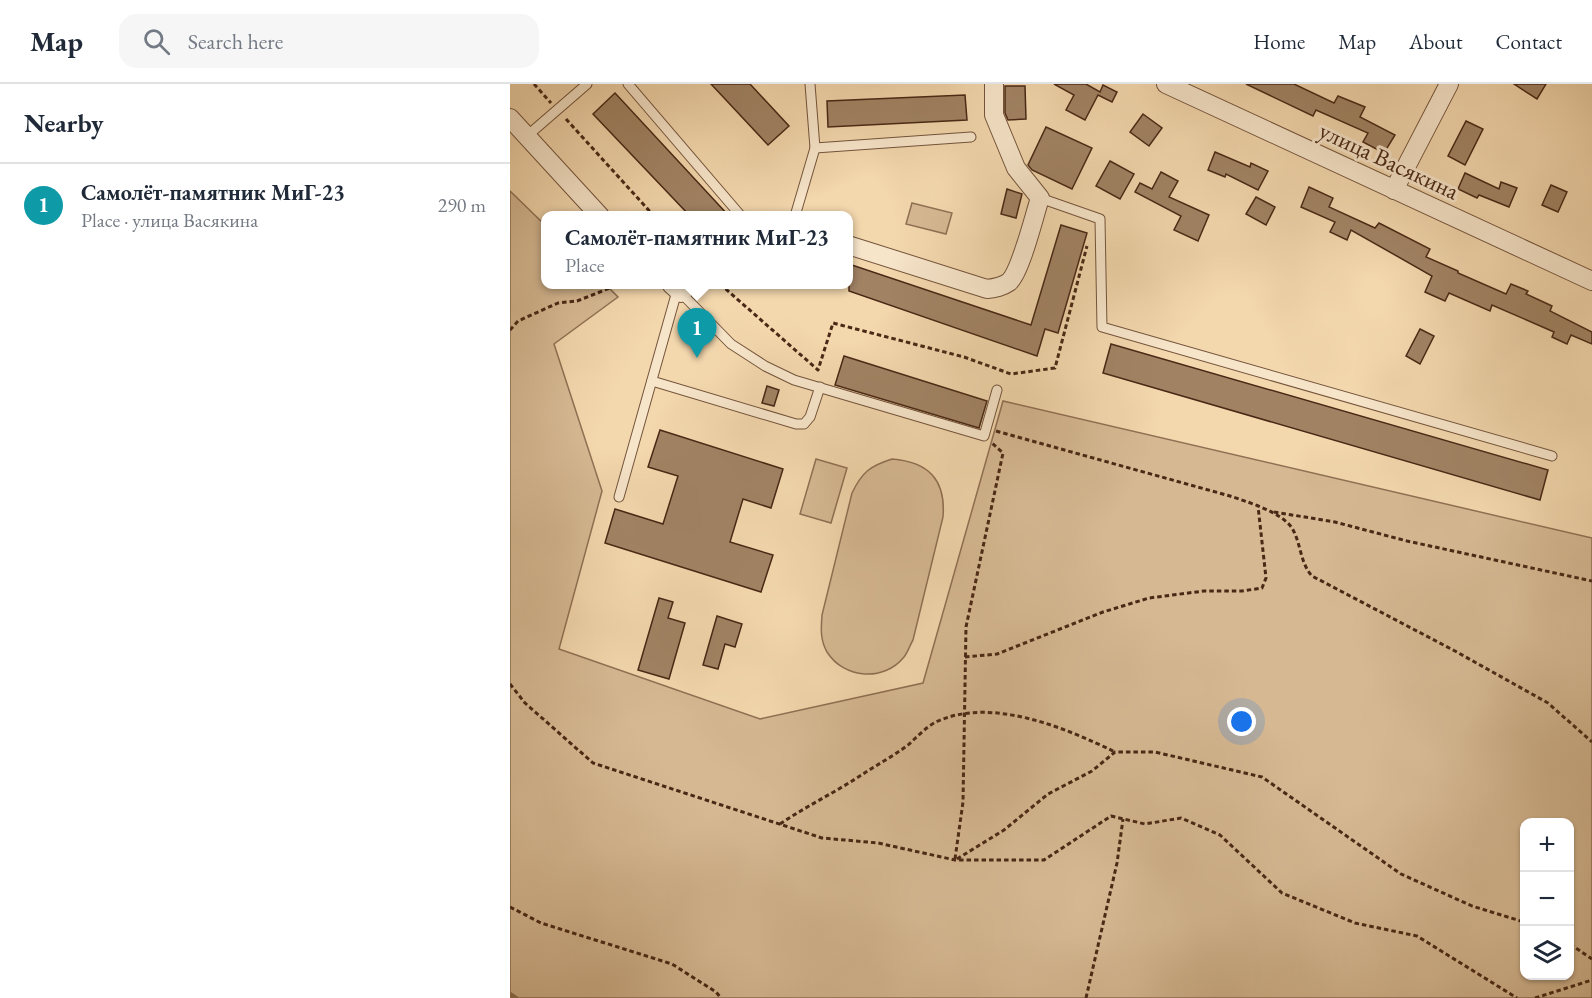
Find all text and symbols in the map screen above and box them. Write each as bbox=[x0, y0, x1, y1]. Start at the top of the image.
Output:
search box bbox=[119, 14, 539, 68]
text: Map bbox=[30, 23, 83, 59]
icon: search bbox=[140, 25, 173, 58]
text: Search here bbox=[188, 27, 283, 56]
text: Home bbox=[1253, 28, 1305, 55]
text: Map bbox=[1338, 28, 1376, 55]
text: About bbox=[1409, 28, 1462, 55]
text: Contact bbox=[1495, 28, 1562, 55]
text: Nearby bbox=[24, 106, 104, 140]
street label: улица Васякина bbox=[1314, 115, 1465, 207]
text: Самолёт-памятник МиГ-23 bbox=[81, 178, 345, 207]
text: 1 bbox=[38, 192, 49, 218]
text: 290 m bbox=[438, 192, 486, 218]
text: Place · улица Васякина bbox=[81, 207, 258, 233]
popup bbox=[541, 211, 853, 289]
text: Самолёт-памятник МиГ-23 bbox=[565, 223, 829, 252]
text: Place bbox=[565, 252, 604, 278]
pin: 1 bbox=[678, 308, 717, 358]
your location bbox=[1227, 707, 1256, 736]
map controls bbox=[1520, 818, 1574, 980]
button: + bbox=[1520, 818, 1574, 872]
button: − bbox=[1520, 872, 1574, 926]
button: layers bbox=[1520, 926, 1574, 980]

